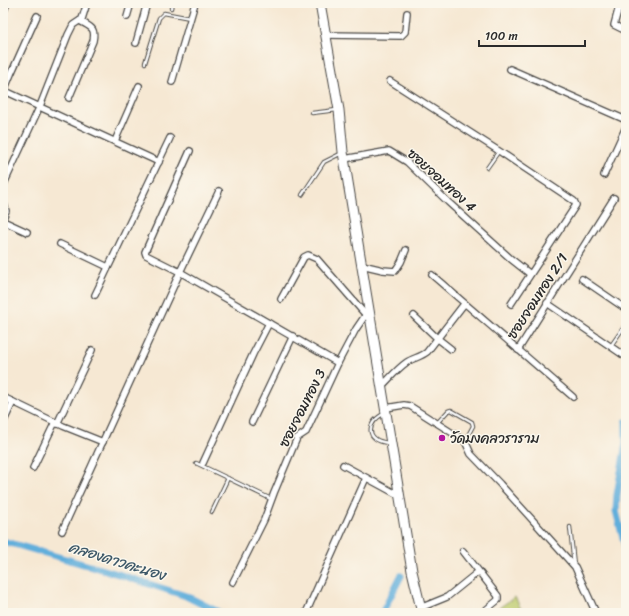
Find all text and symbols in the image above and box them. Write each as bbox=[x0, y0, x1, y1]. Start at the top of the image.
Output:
scale bar bbox=[479, 22, 585, 48]
text: 100 m bbox=[485, 25, 518, 47]
street label: ซอยจอมทอง 4 bbox=[401, 142, 482, 219]
street label: ซอยจอมทอง 2/1 bbox=[500, 248, 575, 345]
street label: ซอยจอมทอง 3 bbox=[272, 364, 333, 452]
place label: วัดมงคลวราราม bbox=[450, 426, 540, 451]
marker: วัดมงคลวราราม bbox=[437, 433, 447, 443]
water label: คลองดาวคะนอง bbox=[65, 534, 171, 589]

